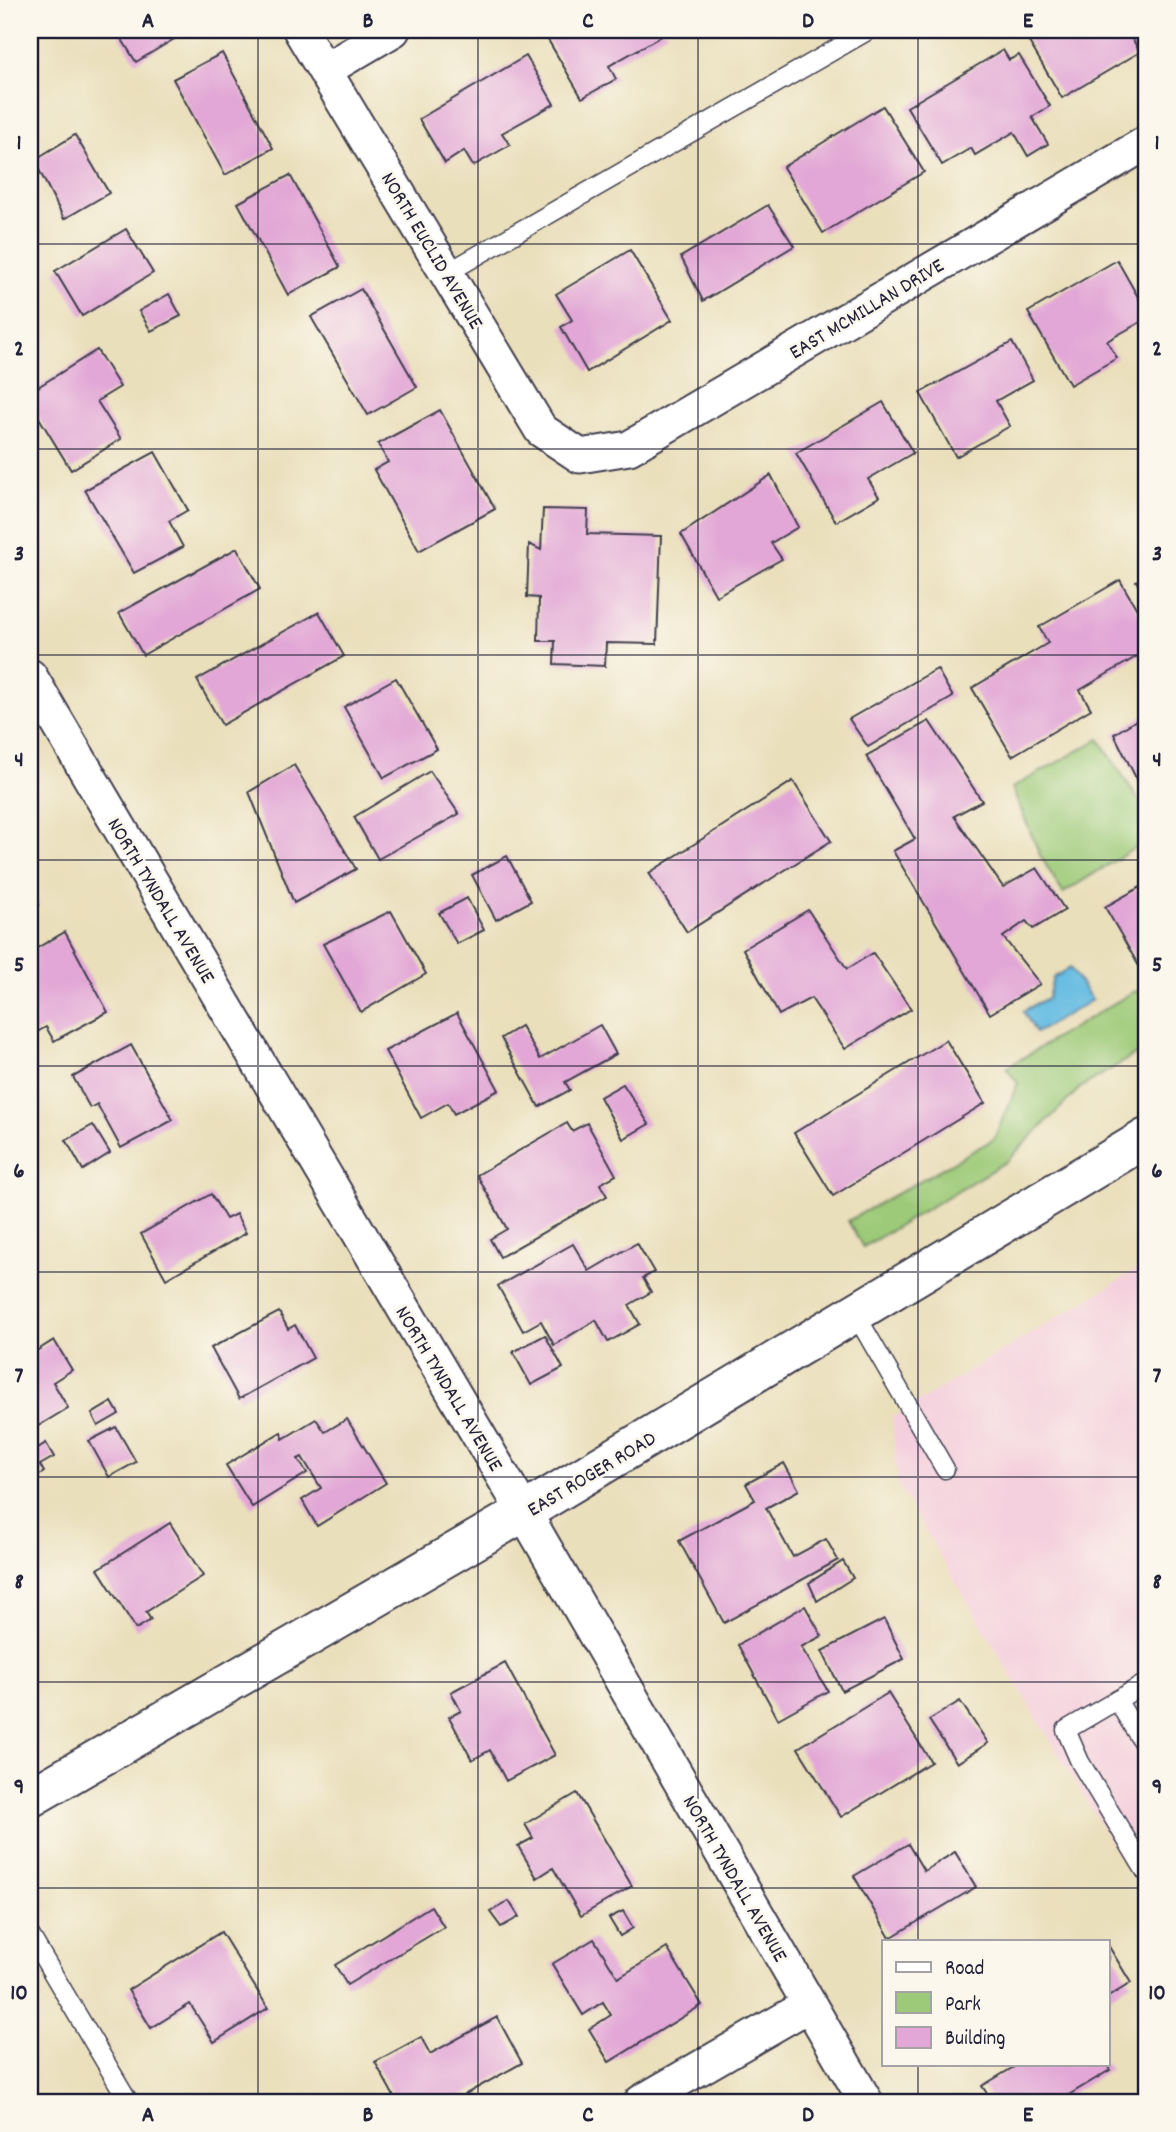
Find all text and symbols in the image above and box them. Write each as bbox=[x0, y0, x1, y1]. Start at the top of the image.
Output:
text: A bbox=[142, 6, 154, 39]
text: B bbox=[363, 6, 374, 39]
text: C bbox=[582, 6, 594, 39]
text: D bbox=[802, 6, 814, 39]
text: E bbox=[1023, 6, 1034, 39]
text: 1 bbox=[16, 128, 22, 161]
text: 1 bbox=[1154, 128, 1160, 161]
street label: NORTH EUCLID AVENUE bbox=[372, 167, 489, 336]
street label: EAST MCMILLAN DRIVE bbox=[784, 252, 951, 369]
text: 2 bbox=[14, 334, 24, 367]
text: 2 bbox=[1152, 334, 1162, 367]
text: 3 bbox=[14, 539, 24, 572]
text: 3 bbox=[1152, 539, 1162, 572]
text: 4 bbox=[14, 745, 24, 778]
text: 4 bbox=[1152, 745, 1162, 778]
street label: NORTH TYNDALL AVENUE bbox=[98, 813, 221, 990]
text: 5 bbox=[14, 950, 24, 983]
text: 5 bbox=[1152, 950, 1162, 983]
text: 6 bbox=[13, 1156, 25, 1189]
text: 6 bbox=[1151, 1156, 1163, 1189]
street label: NORTH TYNDALL AVENUE bbox=[386, 1301, 509, 1478]
text: 7 bbox=[15, 1361, 24, 1394]
text: 7 bbox=[1153, 1361, 1162, 1394]
street label: EAST ROGER ROAD bbox=[522, 1425, 663, 1526]
text: 8 bbox=[14, 1567, 24, 1600]
text: 8 bbox=[1152, 1567, 1162, 1600]
text: 9 bbox=[14, 1772, 24, 1805]
text: 9 bbox=[1152, 1772, 1162, 1805]
street label: NORTH TYNDALL AVENUE bbox=[673, 1790, 794, 1969]
legend bbox=[882, 1940, 1110, 2066]
text: Road bbox=[945, 1955, 984, 1985]
text: 10 bbox=[10, 1978, 28, 2011]
text: 10 bbox=[1148, 1978, 1166, 2011]
text: Park bbox=[945, 1991, 981, 2021]
text: Building bbox=[945, 2025, 1005, 2055]
text: A bbox=[142, 2100, 154, 2132]
text: B bbox=[363, 2100, 374, 2132]
text: C bbox=[582, 2100, 594, 2132]
text: D bbox=[802, 2100, 814, 2132]
text: E bbox=[1023, 2100, 1034, 2132]

